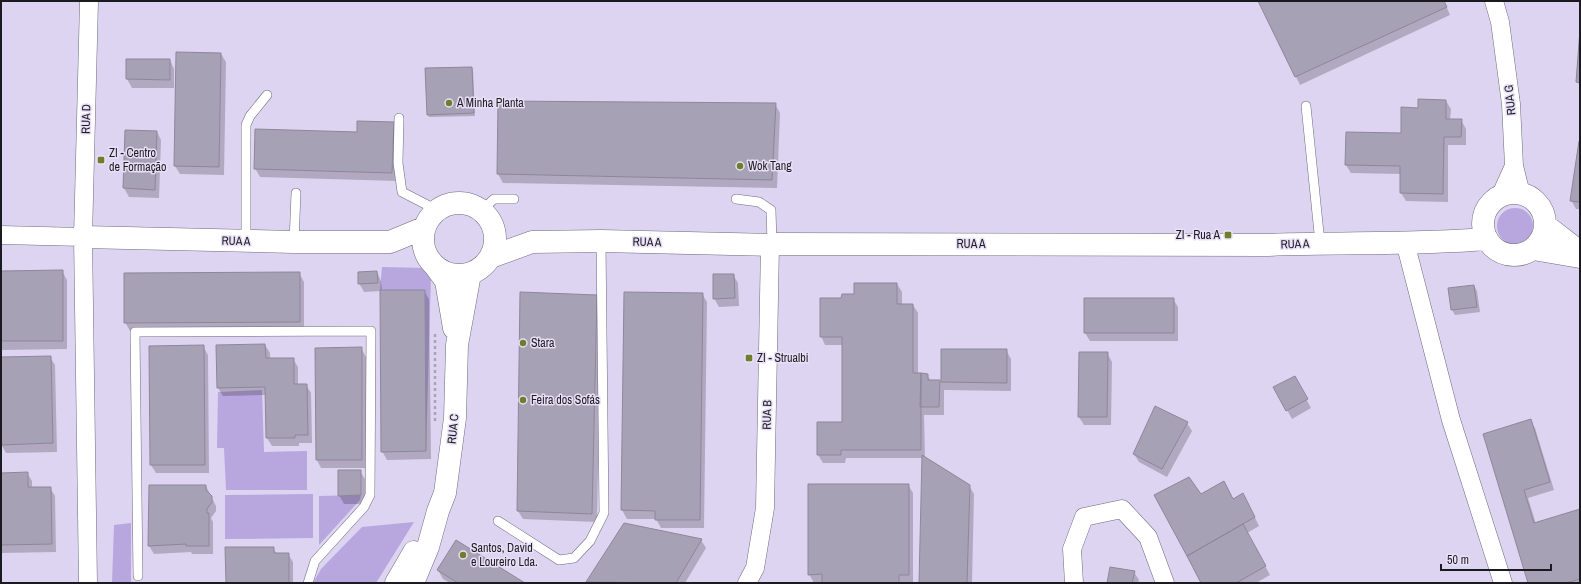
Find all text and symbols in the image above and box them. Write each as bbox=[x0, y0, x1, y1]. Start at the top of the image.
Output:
street label: RUA G bbox=[1500, 84, 1520, 116]
place label: A Minha Planta bbox=[456, 95, 524, 111]
marker: A Minha Planta bbox=[444, 98, 454, 108]
street label: RUA D bbox=[78, 104, 94, 134]
place label: ZI - Centro de Formação bbox=[109, 145, 167, 175]
marker: ZI - Centro de Formação bbox=[96, 155, 106, 165]
place label: Wok Tang bbox=[748, 158, 792, 174]
marker: Wok Tang bbox=[735, 161, 745, 171]
place label: ZI - Rua A bbox=[1176, 227, 1220, 243]
marker: ZI - Rua A bbox=[1223, 230, 1233, 240]
street label: RUA A bbox=[221, 233, 251, 249]
street label: RUA A bbox=[632, 234, 662, 250]
street label: RUA A bbox=[1280, 235, 1310, 253]
street label: RUA A bbox=[957, 236, 986, 252]
place label: Stara bbox=[531, 335, 555, 351]
marker: Stara bbox=[518, 338, 528, 348]
place label: ZI - Strualbi bbox=[757, 350, 808, 366]
marker: ZI - Strualbi bbox=[744, 353, 754, 363]
place label: Feira dos Sofás bbox=[531, 392, 600, 408]
marker: Feira dos Sofás bbox=[518, 395, 528, 405]
street label: RUA B bbox=[759, 400, 775, 430]
street label: RUA C bbox=[443, 413, 463, 445]
place label: Santos, David e Loureiro Lda. bbox=[471, 540, 538, 570]
scale bar bbox=[1441, 546, 1551, 572]
marker: Santos, David e Loureiro Lda. bbox=[458, 550, 468, 560]
text: 50 m bbox=[1447, 552, 1469, 568]

